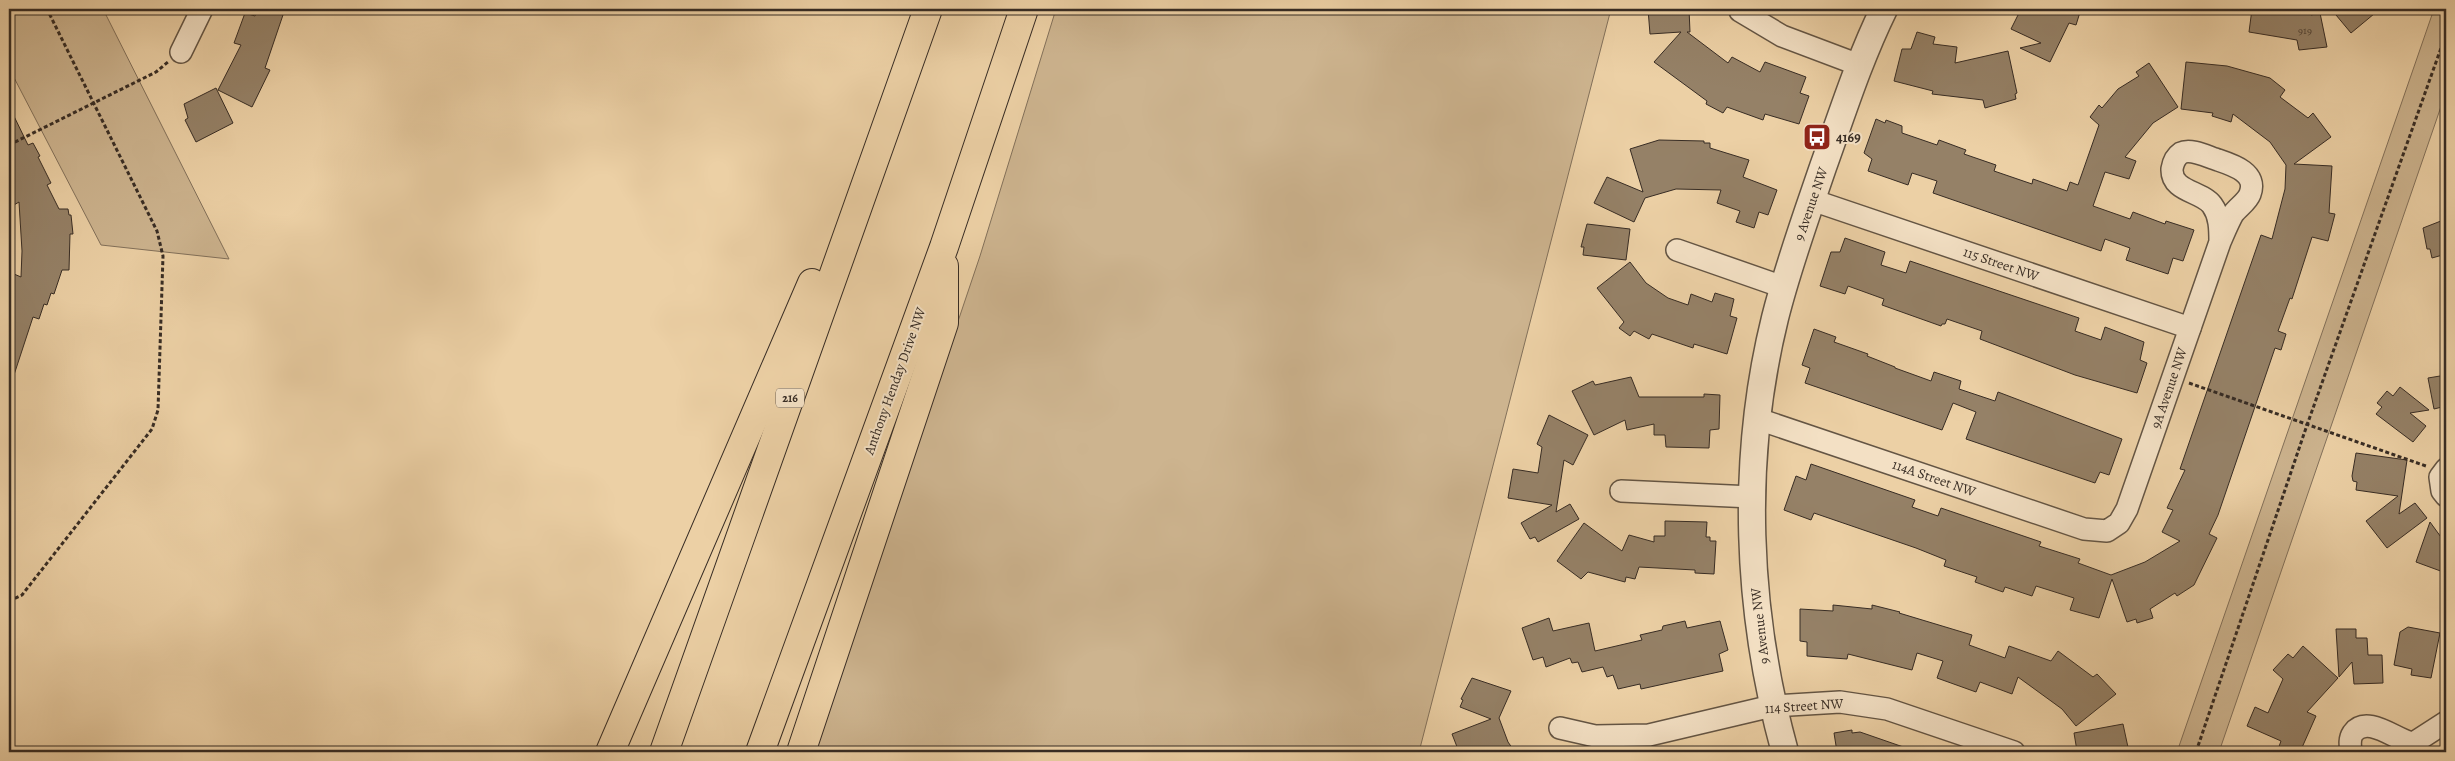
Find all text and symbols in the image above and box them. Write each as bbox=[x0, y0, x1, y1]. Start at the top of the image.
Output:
house number: 919 bbox=[2298, 23, 2312, 38]
bus stop icon: 4169 bbox=[1802, 122, 1832, 152]
place label: 4169 bbox=[1836, 128, 1861, 147]
street label: 9 Avenue NW bbox=[1790, 164, 1833, 243]
street label: 115 Street NW bbox=[1961, 242, 2042, 286]
street label: Anthony Henday Drive NW bbox=[859, 304, 931, 458]
street label: 9A Avenue NW bbox=[2146, 344, 2192, 431]
road number: 216 bbox=[776, 388, 804, 408]
street label: 114A Street NW bbox=[1890, 455, 1979, 501]
street label: 9 Avenue NW bbox=[1746, 586, 1774, 665]
street label: 114 Street NW bbox=[1764, 694, 1845, 718]

